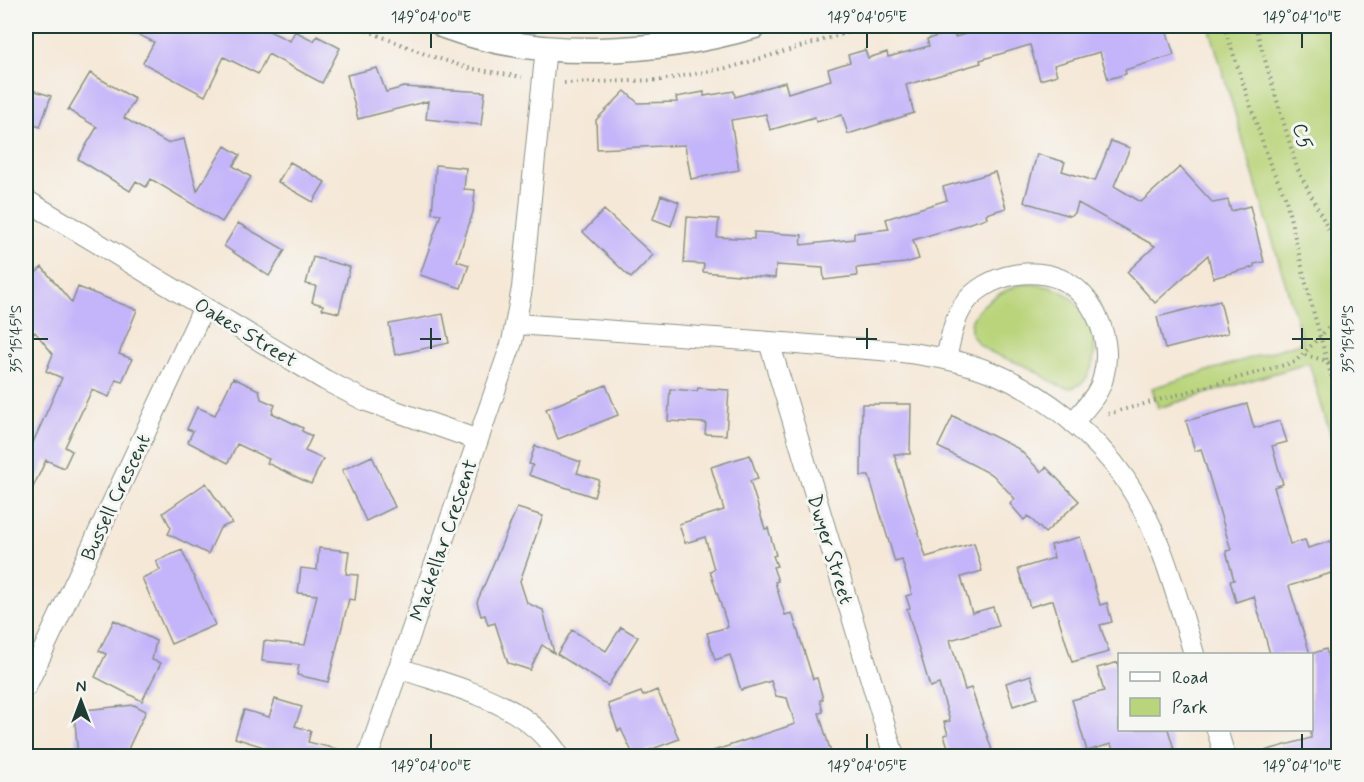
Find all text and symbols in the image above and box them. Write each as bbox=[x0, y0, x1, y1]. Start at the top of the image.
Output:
text: 149°04'00"E bbox=[391, 8, 472, 28]
text: 149°04'05"E bbox=[827, 8, 907, 28]
text: 149°04'10"E bbox=[1263, 8, 1342, 28]
street label: C5 bbox=[1285, 120, 1318, 153]
street label: Oakes Street bbox=[189, 292, 302, 375]
text: 35°15'45"S bbox=[7, 305, 27, 373]
text: 35°15'45"S bbox=[1339, 305, 1359, 373]
street label: Bussell Crescent bbox=[75, 430, 158, 565]
street label: Mackellar Crescent bbox=[404, 456, 485, 625]
street label: Dwyer Street bbox=[800, 491, 859, 608]
legend bbox=[1118, 653, 1313, 731]
text: Road bbox=[1172, 666, 1208, 690]
north arrow bbox=[51, 671, 111, 731]
text: N bbox=[76, 677, 86, 698]
text: Park bbox=[1172, 696, 1208, 720]
text: 149°04'00"E bbox=[391, 757, 472, 777]
text: 149°04'05"E bbox=[827, 757, 907, 777]
text: 149°04'10"E bbox=[1263, 757, 1342, 777]

